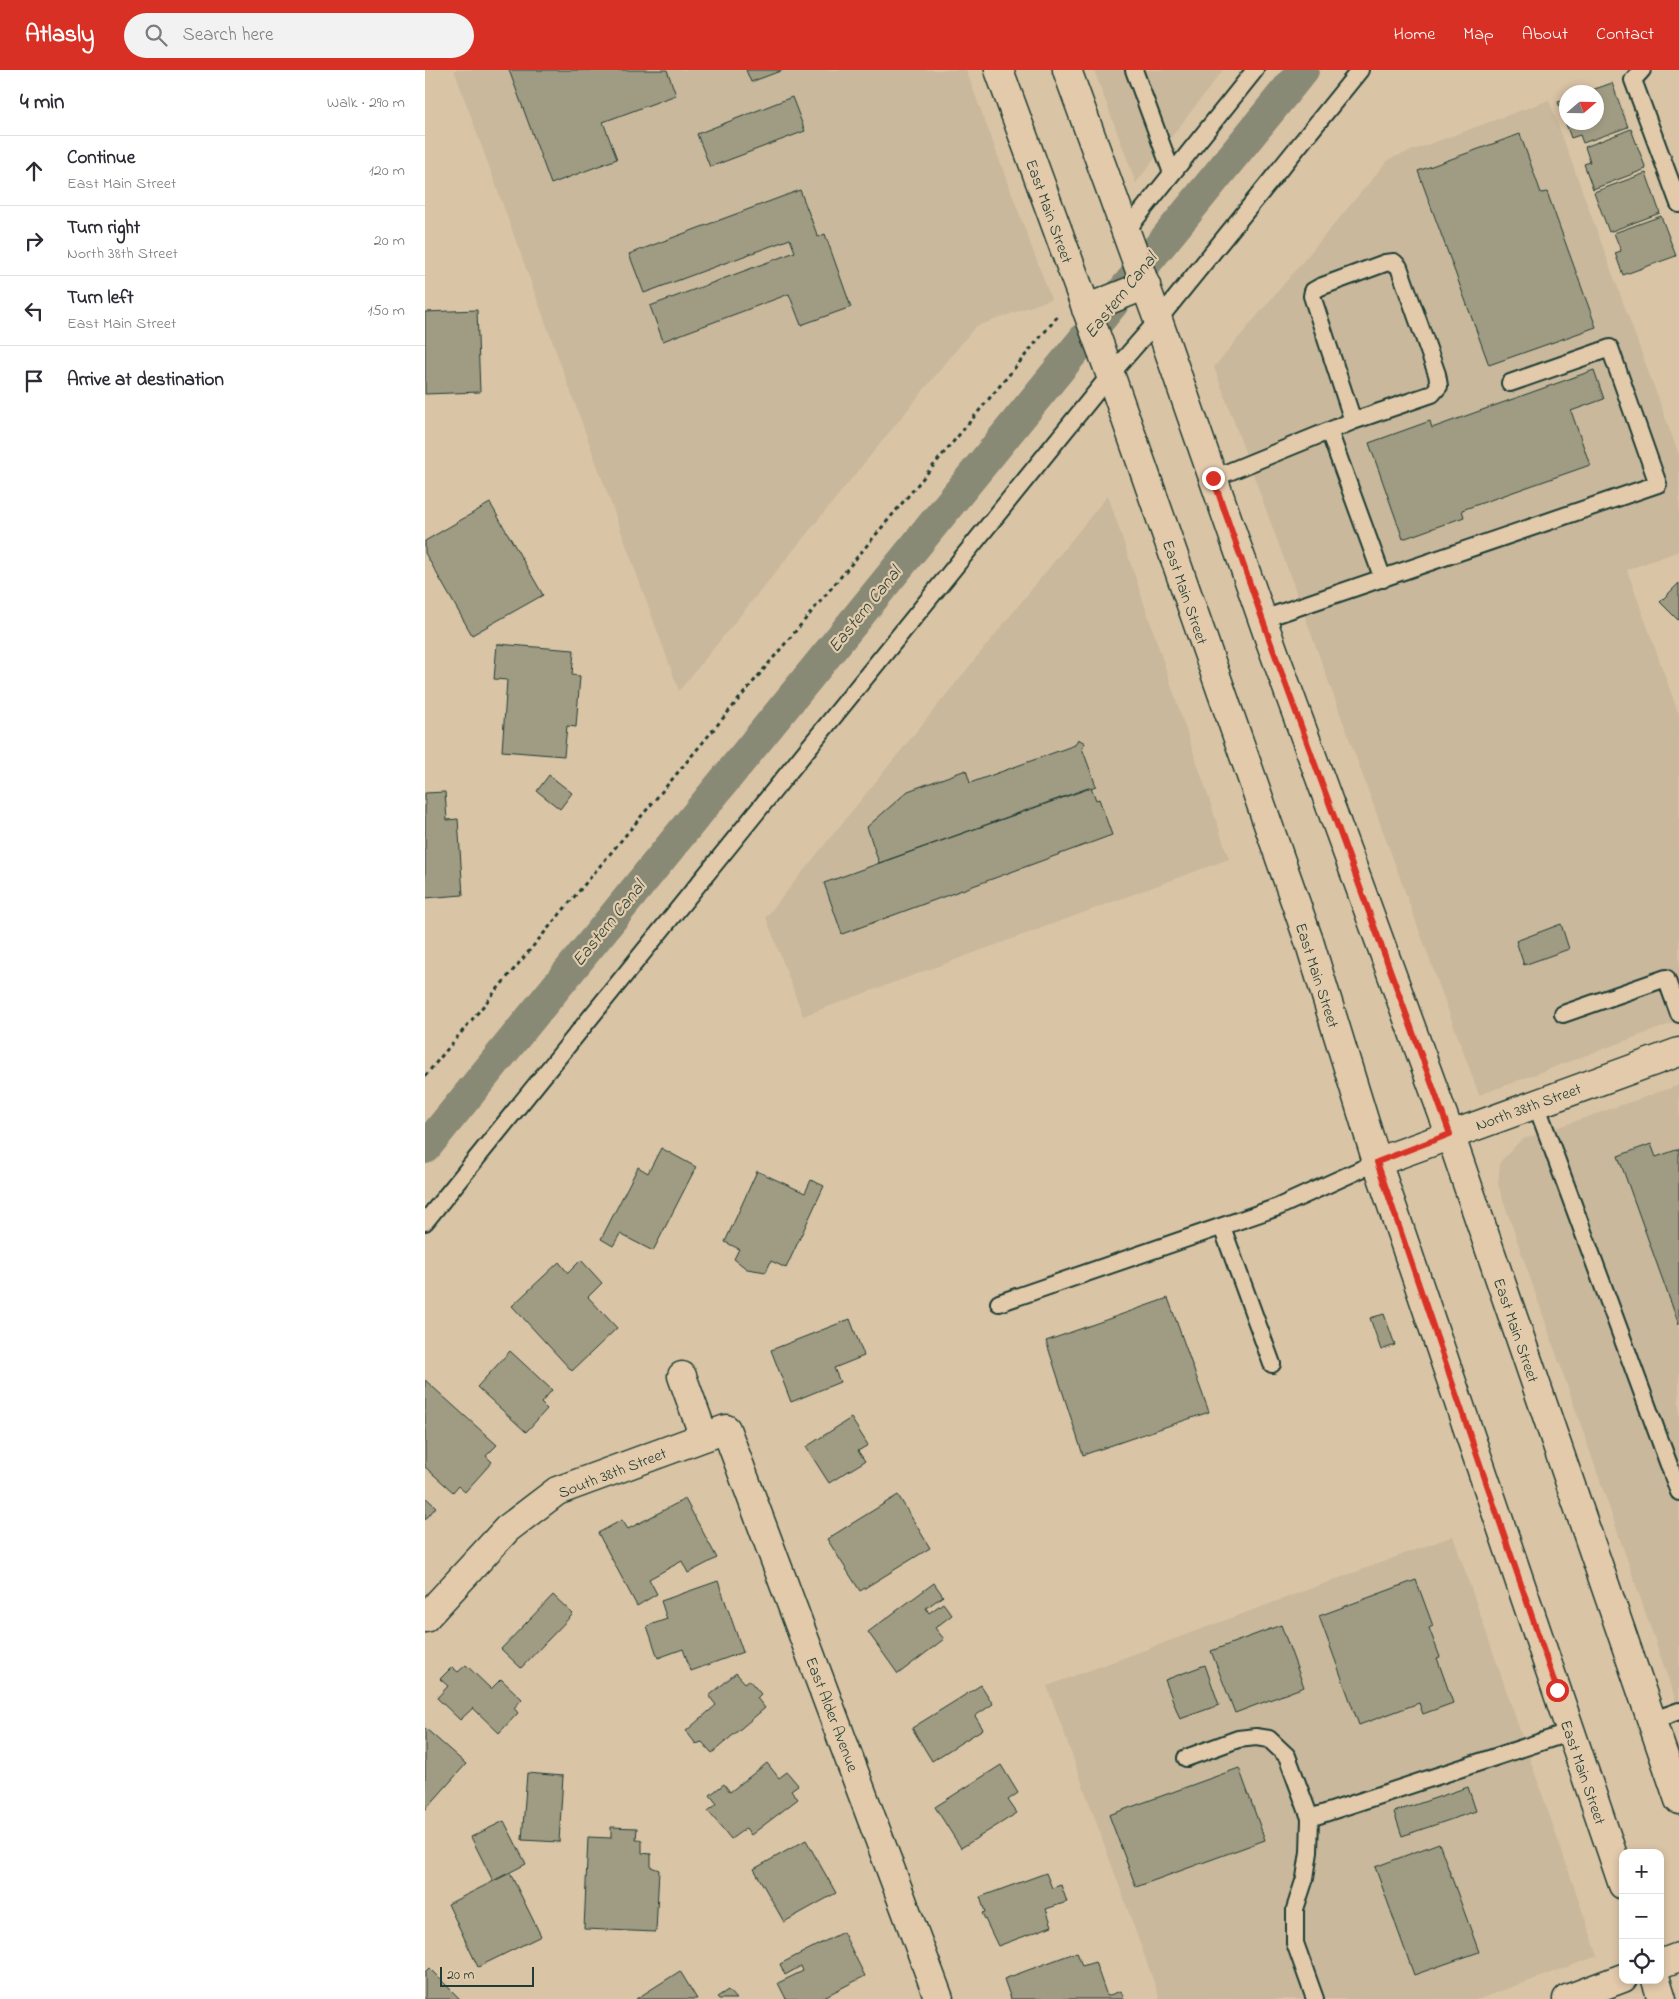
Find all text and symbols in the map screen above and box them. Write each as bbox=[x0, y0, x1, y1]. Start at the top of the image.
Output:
search box bbox=[124, 13, 474, 58]
text: Atlasly bbox=[25, 18, 94, 53]
icon: search bbox=[142, 21, 170, 49]
text: Search here bbox=[182, 22, 273, 49]
text: Home bbox=[1394, 22, 1435, 48]
text: Map bbox=[1463, 22, 1494, 48]
text: About bbox=[1522, 22, 1568, 48]
text: Contact bbox=[1596, 22, 1654, 48]
north arrow bbox=[1559, 85, 1604, 130]
text: 4 min bbox=[20, 88, 64, 118]
text: Walk · 290 m bbox=[327, 91, 405, 115]
text: Continue bbox=[67, 145, 135, 172]
street label: East Main Street bbox=[1018, 156, 1078, 268]
icon: ahead bbox=[20, 157, 48, 185]
text: 120 m bbox=[369, 159, 405, 183]
text: East Main Street bbox=[67, 172, 176, 196]
text: Turn right bbox=[67, 215, 140, 242]
icon: right bbox=[20, 227, 48, 255]
text: 20 m bbox=[374, 229, 405, 253]
text: North 38th Street bbox=[67, 242, 178, 266]
water label: Eastern Canal bbox=[1079, 246, 1166, 345]
text: Turn left bbox=[67, 285, 134, 312]
icon: left bbox=[20, 297, 48, 325]
text: 150 m bbox=[367, 299, 405, 323]
text: East Main Street bbox=[67, 312, 176, 336]
icon: arrive bbox=[20, 367, 48, 395]
text: Arrive at destination bbox=[67, 367, 224, 394]
route end bbox=[1202, 467, 1225, 490]
street label: East Main Street bbox=[1155, 537, 1213, 649]
water label: Eastern Canal bbox=[823, 560, 910, 659]
water label: Eastern Canal bbox=[567, 874, 654, 973]
street label: East Main Street bbox=[1288, 920, 1345, 1032]
street label: North 38th Street bbox=[1472, 1077, 1586, 1138]
street label: East Main Street bbox=[1486, 1275, 1544, 1387]
street label: South 38th Street bbox=[555, 1442, 671, 1506]
street label: East Alder Avenue bbox=[798, 1654, 864, 1776]
route start bbox=[1546, 1679, 1569, 1702]
street label: East Main Street bbox=[1553, 1717, 1611, 1829]
map controls bbox=[1619, 1849, 1664, 1984]
button: + bbox=[1619, 1849, 1664, 1894]
button: − bbox=[1619, 1894, 1664, 1939]
button: locate bbox=[1619, 1939, 1664, 1984]
scale bar bbox=[440, 1964, 534, 1987]
text: 20 m bbox=[447, 1965, 474, 1986]

